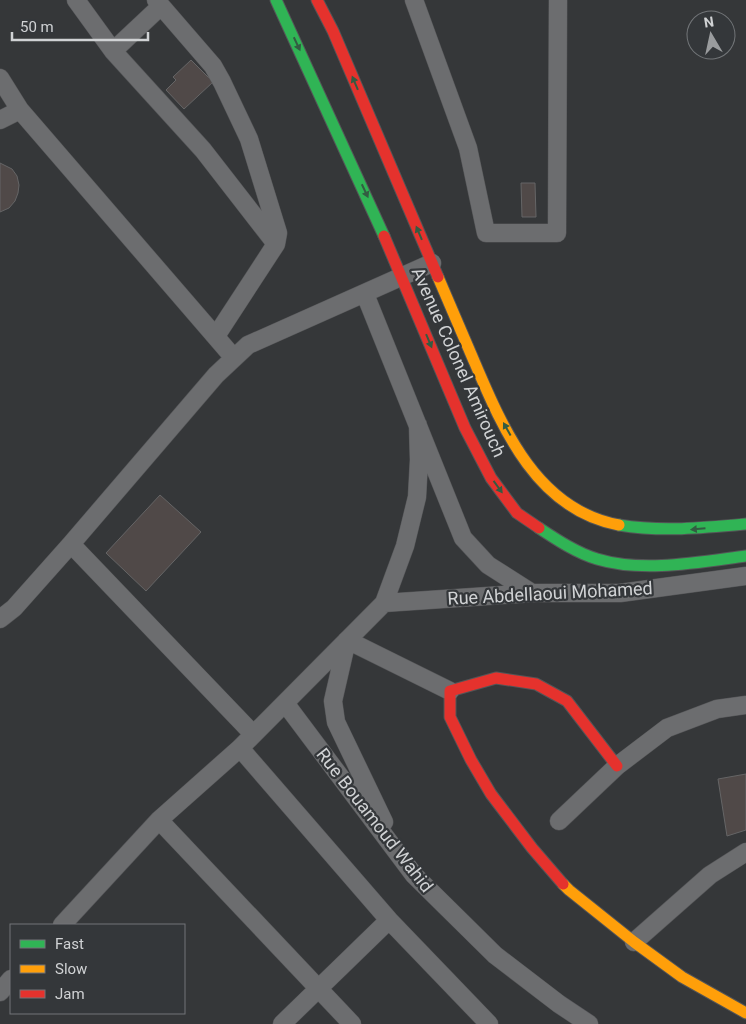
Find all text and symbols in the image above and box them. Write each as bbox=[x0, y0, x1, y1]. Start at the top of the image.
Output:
scale bar bbox=[12, 10, 149, 42]
north arrow bbox=[686, 10, 736, 60]
text: N bbox=[703, 13, 715, 31]
text: 50 m bbox=[20, 18, 54, 36]
one-way arrow bbox=[294, 37, 302, 51]
one-way arrow bbox=[351, 75, 359, 90]
one-way arrow bbox=[361, 184, 369, 199]
one-way arrow bbox=[414, 226, 422, 240]
street label: Avenue Colonel Amirouch bbox=[408, 264, 510, 460]
one-way arrow bbox=[425, 334, 433, 348]
one-way arrow bbox=[503, 422, 511, 436]
one-way arrow bbox=[493, 481, 503, 494]
one-way arrow bbox=[689, 525, 705, 533]
street label: Rue Abdellaoui Mohamed bbox=[447, 577, 653, 609]
street label: Rue Bouamoud Wahid bbox=[312, 744, 438, 896]
legend bbox=[10, 924, 185, 1014]
text: Fast bbox=[55, 935, 84, 953]
text: Slow bbox=[55, 960, 87, 978]
text: Jam bbox=[55, 985, 85, 1003]

